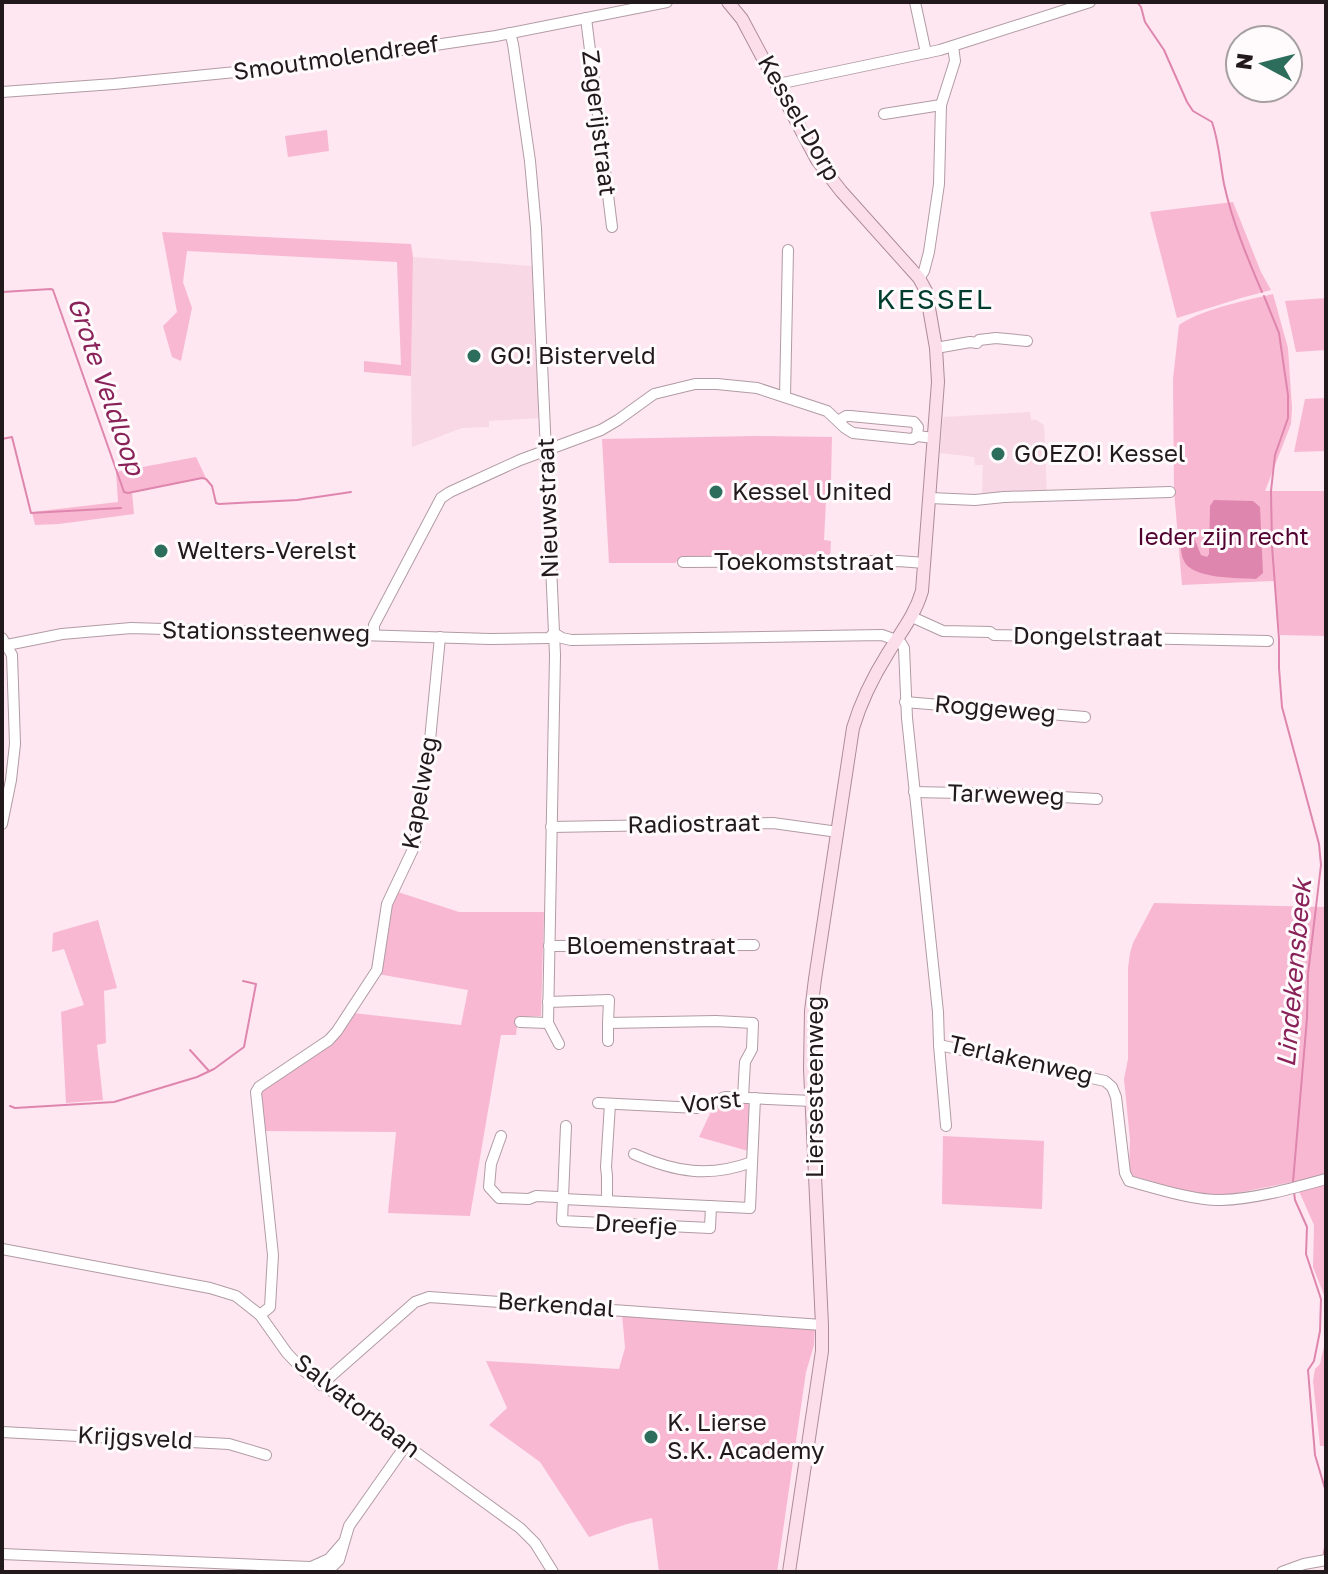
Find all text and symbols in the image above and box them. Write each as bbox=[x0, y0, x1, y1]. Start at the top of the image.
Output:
north arrow bbox=[1224, 24, 1304, 104]
street label: Smoutmolendreef bbox=[231, 28, 441, 85]
street label: Zagerijstraat bbox=[577, 48, 624, 197]
street label: Kessel-Dorp bbox=[753, 49, 848, 185]
text: N bbox=[1229, 52, 1258, 71]
district label: KESSEL bbox=[876, 282, 994, 315]
water label: Grote Veldloop bbox=[62, 293, 152, 481]
place label: GO! Bisterveld bbox=[490, 340, 656, 369]
marker: GO! Bisterveld bbox=[465, 347, 483, 365]
street label: Nieuwstraat bbox=[530, 437, 563, 579]
place label: GOEZO! Kessel bbox=[1014, 438, 1185, 467]
marker: GOEZO! Kessel bbox=[989, 445, 1007, 463]
place label: Kessel United bbox=[732, 476, 892, 505]
marker: Kessel United bbox=[707, 483, 725, 501]
park label: Ieder zijn recht bbox=[1137, 521, 1309, 550]
place label: Welters-Verelst bbox=[177, 535, 357, 564]
marker: Welters-Verelst bbox=[152, 542, 170, 560]
street label: Toekomststraat bbox=[714, 546, 894, 575]
street label: Stationssteenweg bbox=[162, 614, 370, 647]
street label: Dongelstraat bbox=[1013, 620, 1163, 651]
street label: Roggeweg bbox=[933, 688, 1057, 727]
street label: Kapelweg bbox=[394, 734, 443, 851]
street label: Tarweweg bbox=[947, 777, 1065, 810]
street label: Radiostraat bbox=[627, 807, 761, 838]
water label: Lindekensbeek bbox=[1270, 875, 1317, 1068]
street label: Bloemenstraat bbox=[566, 930, 736, 959]
street label: Liersesteenweg bbox=[799, 996, 828, 1178]
street label: Terlakenweg bbox=[947, 1028, 1096, 1089]
street label: Vorst bbox=[679, 1083, 743, 1118]
street label: Dreefje bbox=[594, 1207, 678, 1240]
street label: Berkendal bbox=[497, 1285, 616, 1322]
street label: Salvatorbaan bbox=[289, 1347, 427, 1463]
place label: K. Lierse S.K. Academy bbox=[667, 1407, 824, 1464]
street label: Krijgsveld bbox=[77, 1419, 193, 1454]
marker: K. Lierse S.K. Academy bbox=[642, 1428, 660, 1446]

